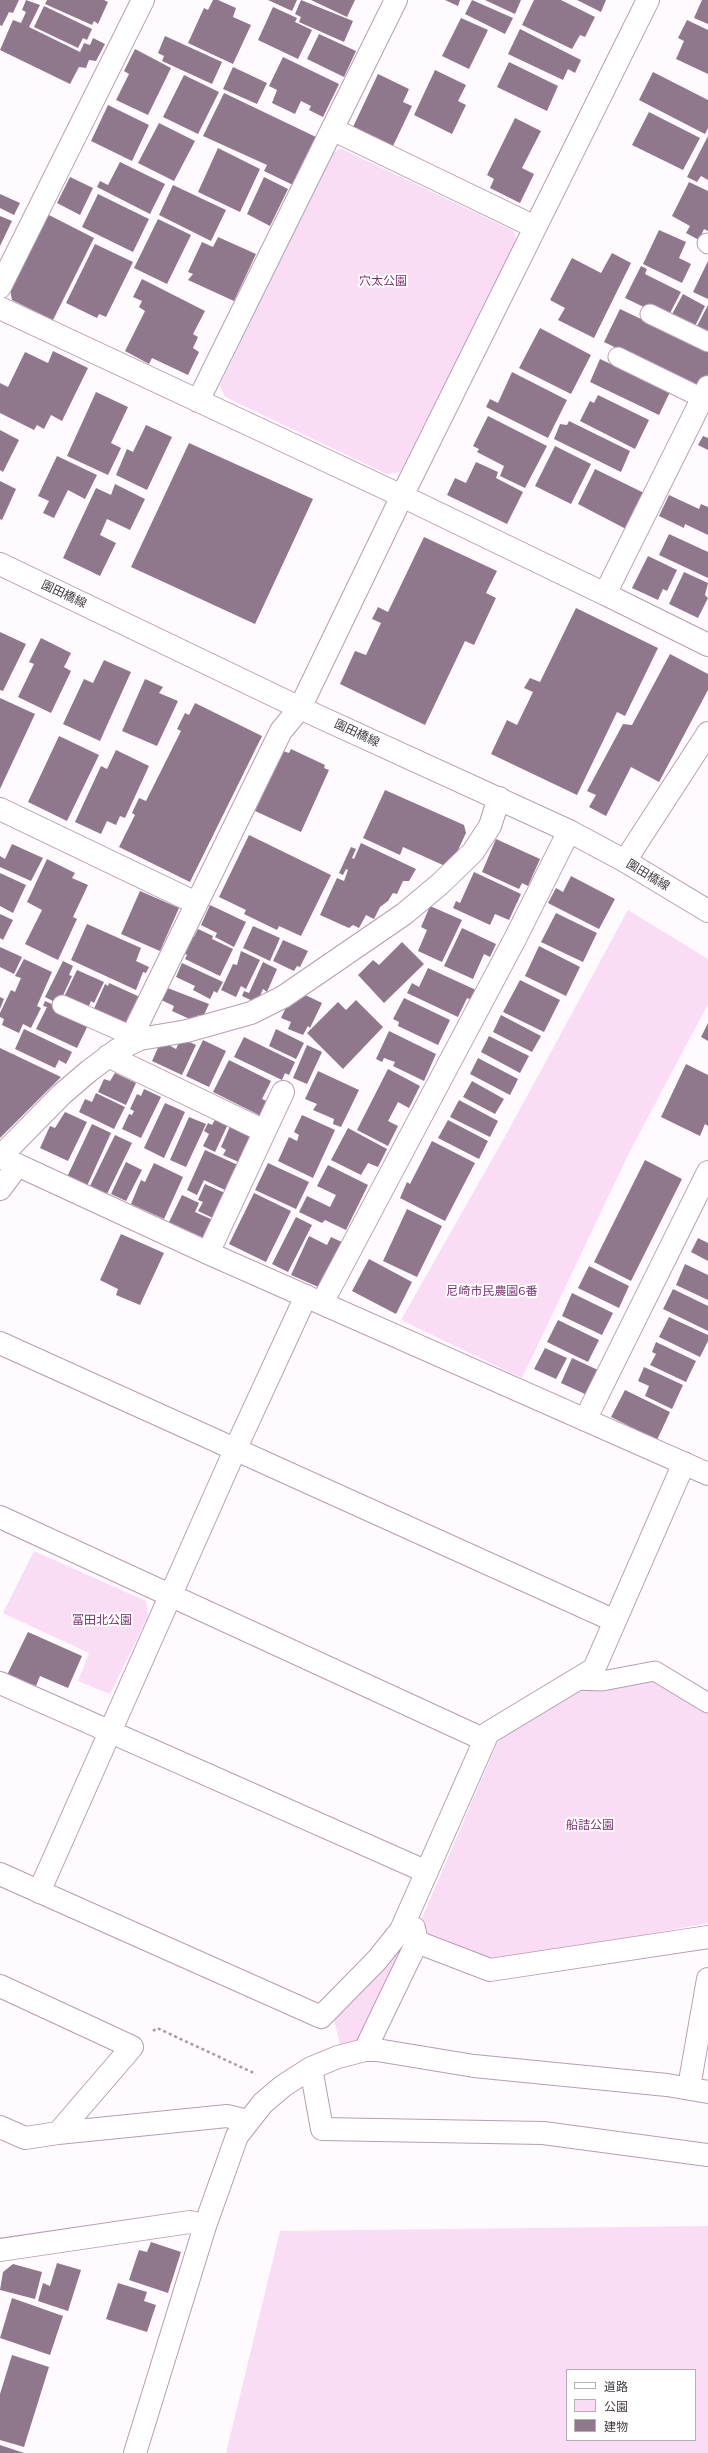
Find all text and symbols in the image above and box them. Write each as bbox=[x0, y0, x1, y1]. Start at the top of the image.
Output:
park label: 穴太公園 bbox=[359, 274, 407, 288]
street label: 園田橋線 bbox=[39, 577, 89, 611]
street label: 園田橋線 bbox=[332, 716, 382, 750]
street label: 園田橋線 bbox=[624, 856, 672, 894]
park label: 尼崎市民農園6番 bbox=[446, 1284, 538, 1298]
park label: 冨田北公園 bbox=[72, 1613, 132, 1627]
park label: 船詰公園 bbox=[566, 1818, 614, 1832]
legend bbox=[566, 2369, 696, 2441]
text: 道路 bbox=[604, 2379, 628, 2393]
text: 公園 bbox=[604, 2399, 628, 2413]
text: 建物 bbox=[604, 2419, 628, 2433]

